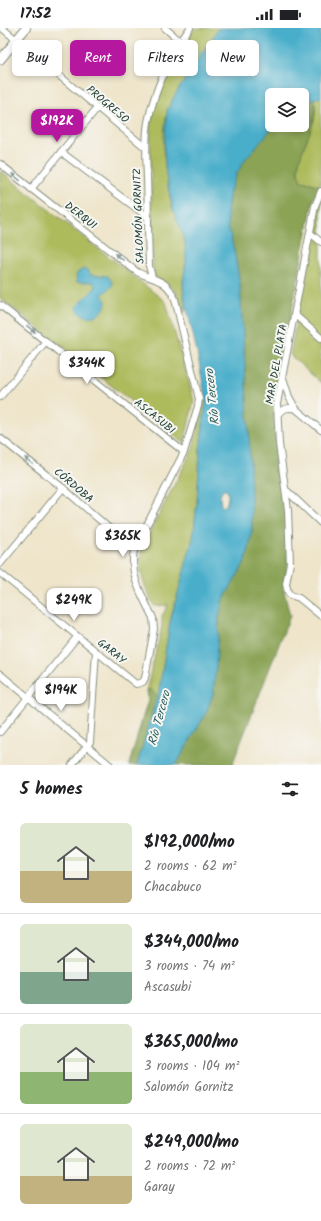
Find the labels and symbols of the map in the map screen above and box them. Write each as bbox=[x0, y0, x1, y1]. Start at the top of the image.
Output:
street label: PROGRESO bbox=[82, 81, 133, 128]
pin: $192K bbox=[29, 109, 85, 143]
street label: SALOMÓN GORNITZ bbox=[128, 168, 150, 264]
one-way arrow bbox=[11, 173, 22, 181]
street label: DERQUI bbox=[60, 197, 101, 234]
one-way arrow bbox=[113, 253, 124, 262]
street label: MAR DEL PLATA bbox=[261, 322, 293, 406]
one-way arrow bbox=[25, 324, 36, 333]
pin: $344K bbox=[59, 351, 115, 385]
water label: Río Tercero bbox=[200, 367, 225, 426]
street label: ASCASUBI bbox=[130, 394, 179, 439]
one-way arrow bbox=[24, 457, 34, 466]
street label: CÓRDOBA bbox=[49, 464, 97, 508]
pin: $365K bbox=[95, 524, 151, 558]
pin: $249K bbox=[46, 588, 102, 622]
street label: GARAY bbox=[93, 634, 130, 670]
pin: $194K bbox=[33, 678, 89, 712]
water label: Río Tercero bbox=[143, 687, 176, 748]

